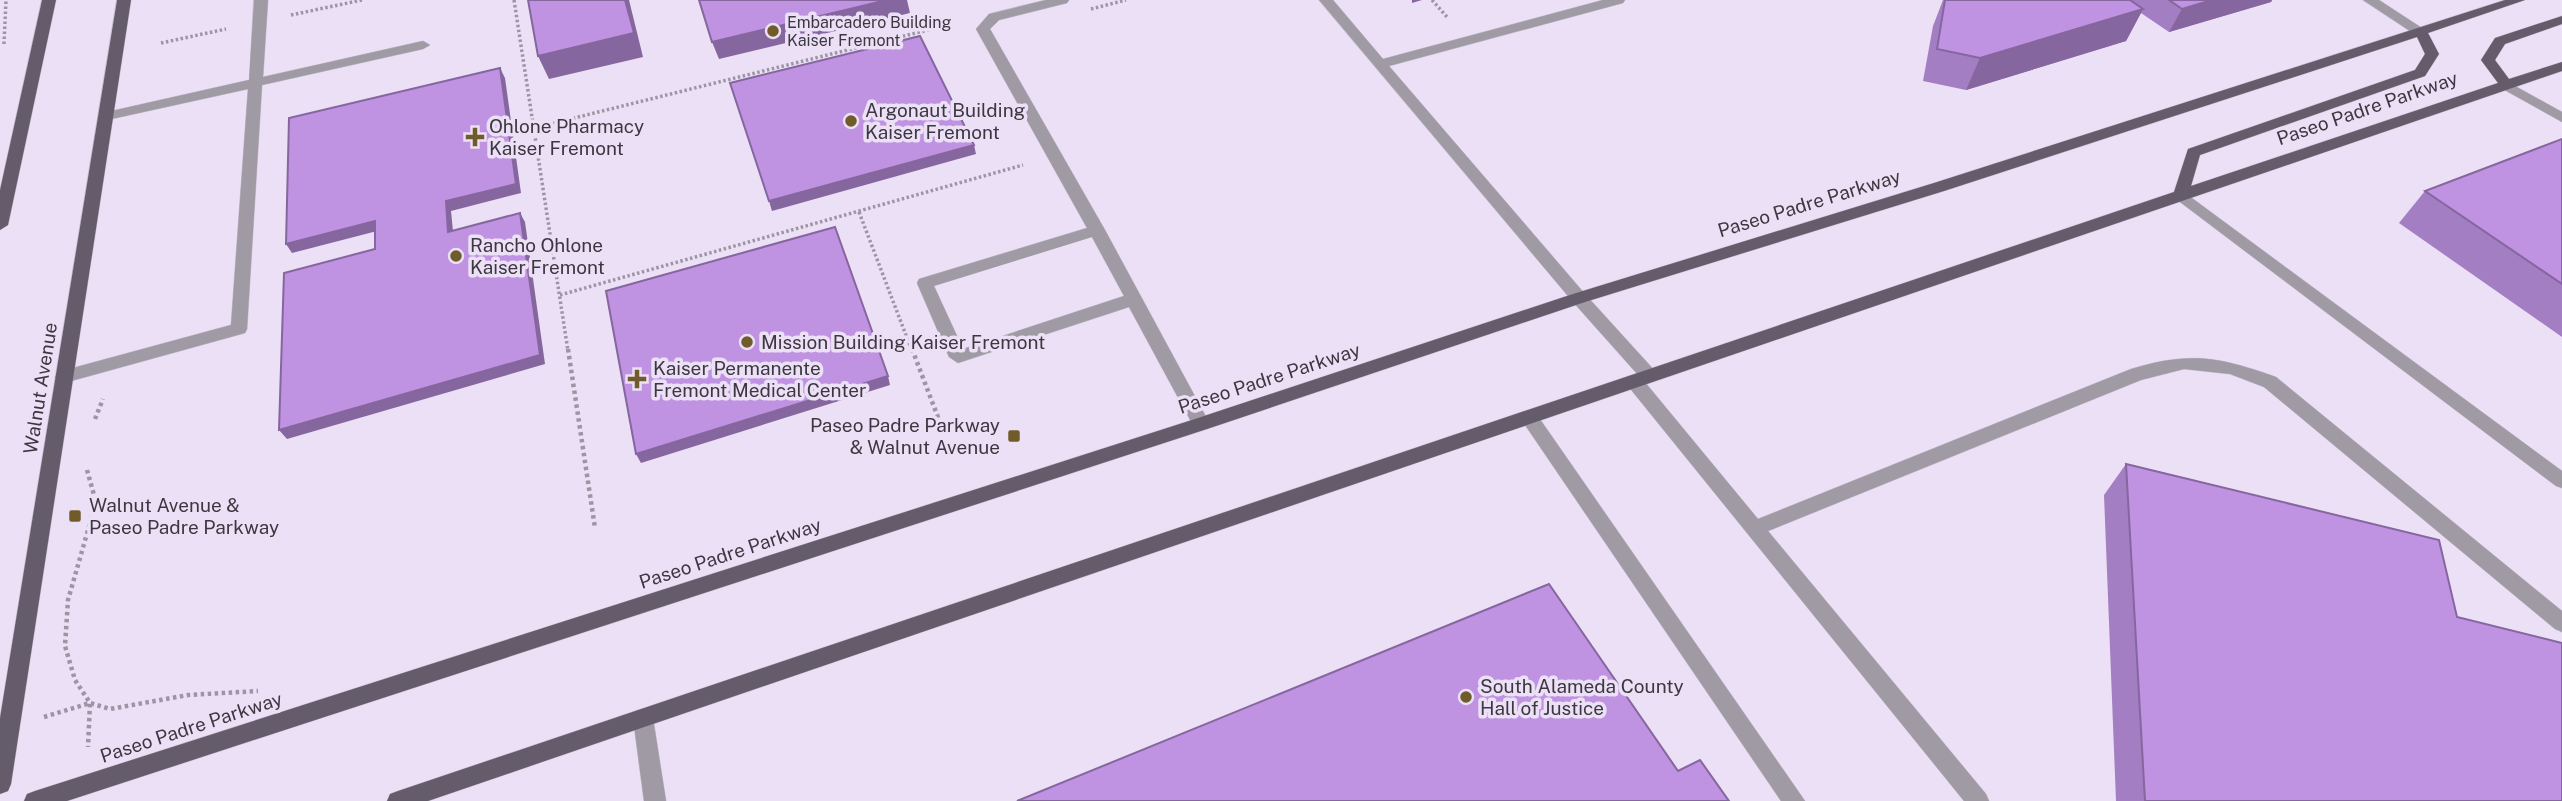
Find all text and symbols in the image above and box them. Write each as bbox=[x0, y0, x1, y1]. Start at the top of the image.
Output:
place label: Embarcadero Building Kaiser Fremont bbox=[787, 13, 952, 50]
marker: Embarcadero Building Kaiser Fremont bbox=[765, 23, 781, 39]
street label: Paseo Padre Parkway bbox=[2274, 67, 2460, 149]
place label: Argonaut Building Kaiser Fremont bbox=[865, 99, 1026, 143]
marker: Argonaut Building Kaiser Fremont bbox=[843, 113, 859, 129]
place label: Ohlone Pharmacy Kaiser Fremont bbox=[489, 115, 644, 159]
marker: Ohlone Pharmacy Kaiser Fremont bbox=[467, 129, 483, 145]
street label: Paseo Padre Parkway bbox=[1715, 165, 1903, 241]
place label: Rancho Ohlone Kaiser Fremont bbox=[470, 234, 605, 278]
marker: Rancho Ohlone Kaiser Fremont bbox=[448, 248, 464, 264]
street label: Walnut Avenue bbox=[19, 321, 61, 455]
place label: Mission Building Kaiser Fremont bbox=[761, 331, 1045, 353]
marker: Mission Building Kaiser Fremont bbox=[739, 334, 755, 350]
street label: Paseo Padre Parkway bbox=[1175, 338, 1363, 418]
place label: Kaiser Permanente Fremont Medical Center bbox=[653, 357, 866, 401]
marker: Kaiser Permanente Fremont Medical Center bbox=[627, 369, 647, 389]
place label: Paseo Padre Parkway & Walnut Avenue bbox=[810, 414, 1000, 458]
marker: Paseo Padre Parkway & Walnut Avenue bbox=[1006, 428, 1022, 444]
place label: Walnut Avenue & Paseo Padre Parkway bbox=[89, 494, 279, 538]
marker: Walnut Avenue & Paseo Padre Parkway bbox=[67, 508, 83, 524]
street label: Paseo Padre Parkway bbox=[636, 513, 824, 593]
place label: South Alameda County Hall of Justice bbox=[1480, 675, 1684, 719]
street label: Paseo Padre Parkway bbox=[97, 687, 285, 767]
marker: South Alameda County Hall of Justice bbox=[1458, 689, 1474, 705]

